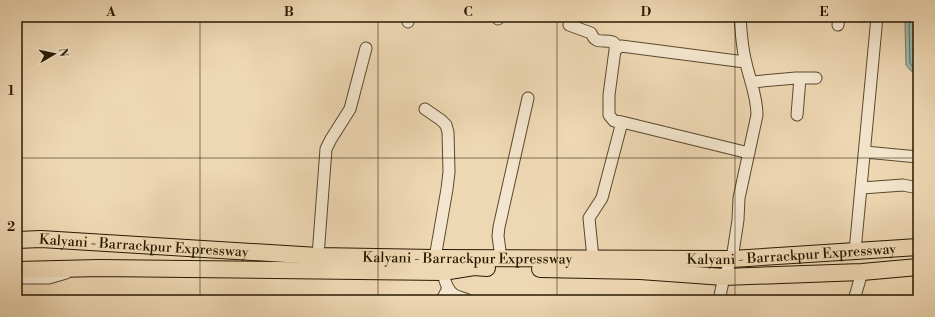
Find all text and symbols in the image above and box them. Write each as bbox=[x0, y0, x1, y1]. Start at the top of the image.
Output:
text: A bbox=[105, 4, 116, 20]
text: B bbox=[284, 4, 294, 20]
text: C bbox=[463, 4, 473, 20]
text: D bbox=[641, 4, 651, 20]
text: E bbox=[819, 4, 829, 20]
north arrow bbox=[34, 34, 74, 74]
text: N bbox=[55, 47, 71, 58]
text: 1 bbox=[8, 83, 15, 99]
text: 2 bbox=[7, 219, 15, 235]
street label: Kalyani - Barrackpur Expressway bbox=[38, 231, 249, 262]
street label: Kalyani - Barrackpur Expressway bbox=[686, 240, 897, 269]
street label: Kalyani - Barrackpur Expressway bbox=[362, 249, 573, 268]

